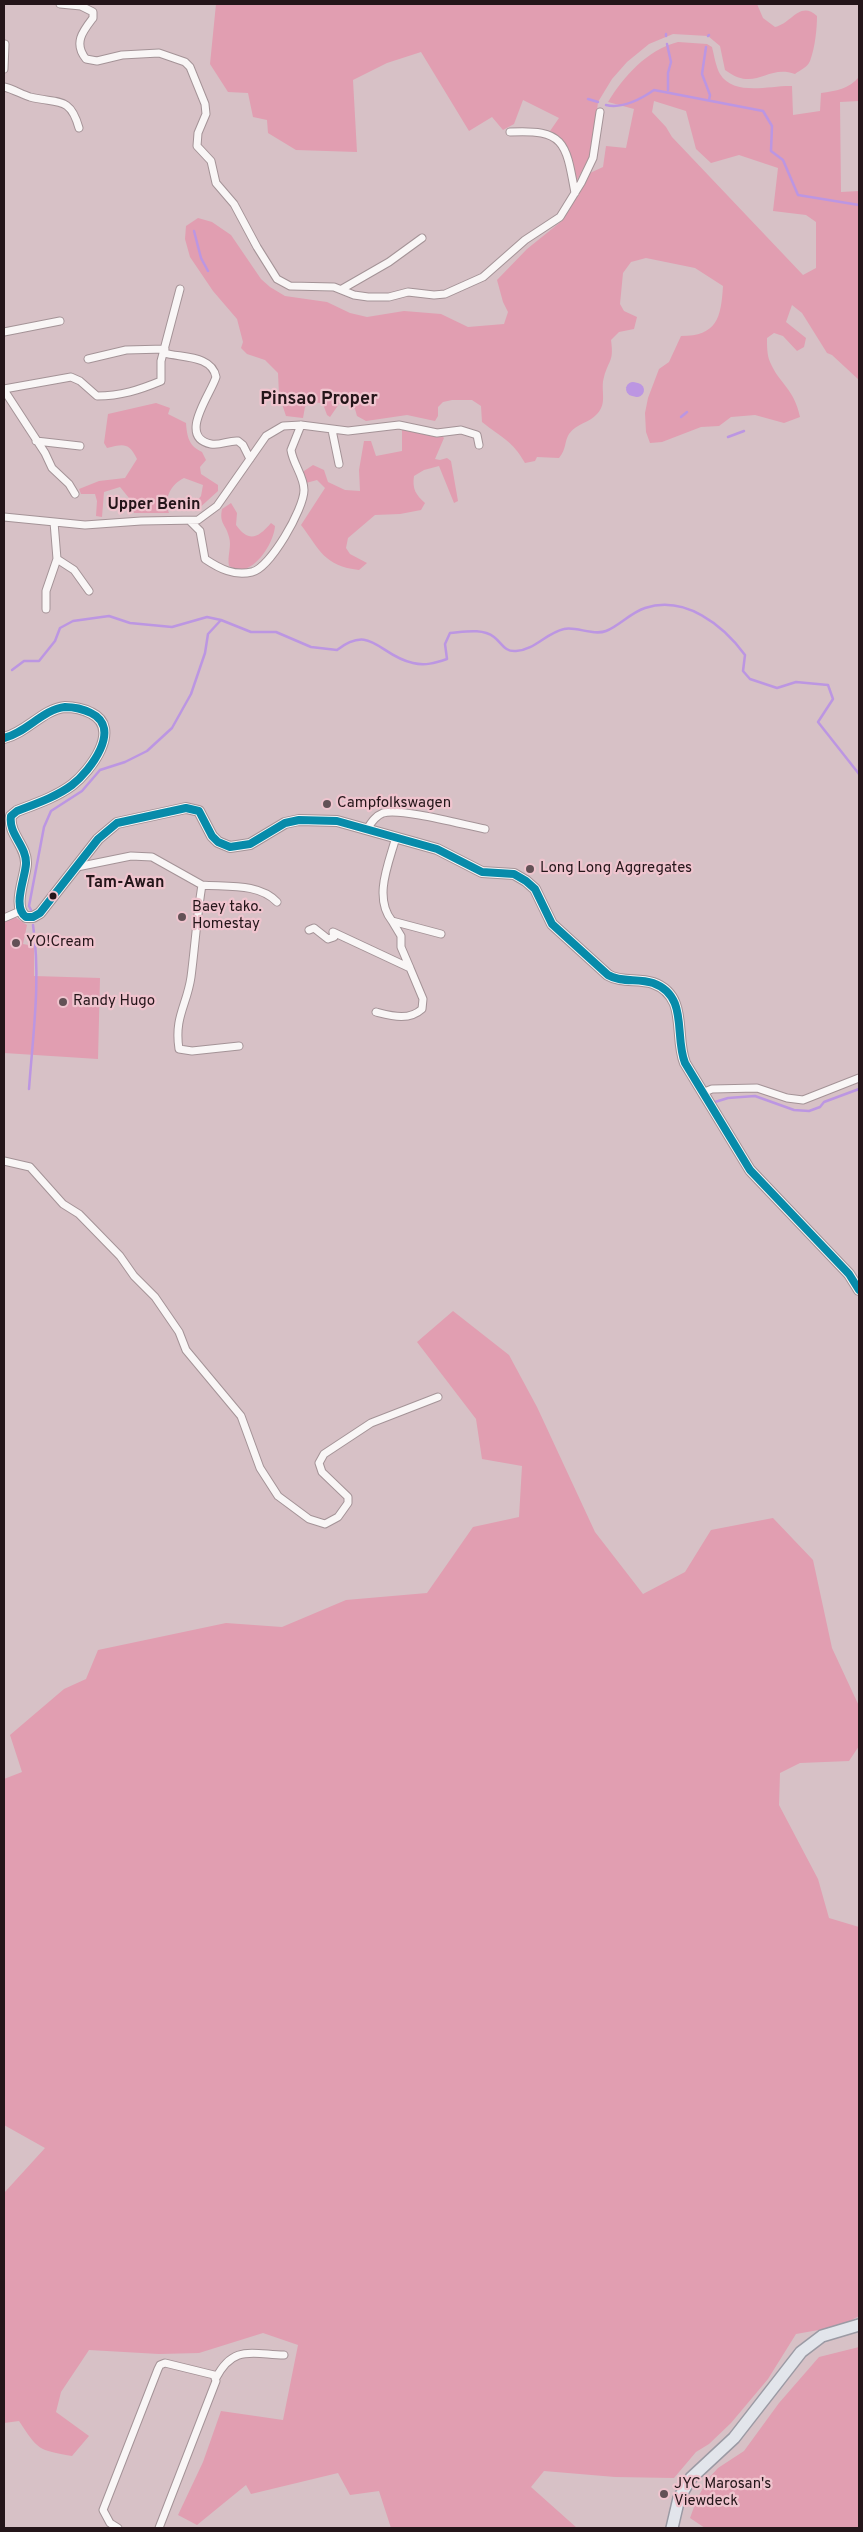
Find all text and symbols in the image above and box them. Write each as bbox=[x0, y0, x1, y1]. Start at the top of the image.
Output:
district label: Pinsao Proper bbox=[260, 389, 378, 411]
district label: Upper Benin bbox=[107, 496, 201, 516]
place label: Campfolkswagen bbox=[337, 795, 451, 813]
marker: Campfolkswagen bbox=[321, 798, 333, 810]
place label: Long Long Aggregates bbox=[540, 860, 692, 878]
marker: Long Long Aggregates bbox=[524, 863, 536, 875]
district label: Tam-Awan bbox=[85, 874, 165, 894]
unlabelled marker bbox=[48, 891, 58, 901]
place label: Baey tako. Homestay bbox=[192, 899, 262, 934]
marker: Baey tako. Homestay bbox=[176, 911, 188, 923]
place label: YO!Cream bbox=[26, 934, 94, 952]
marker: YO!Cream bbox=[10, 937, 22, 949]
place label: Randy Hugo bbox=[73, 993, 155, 1011]
marker: Randy Hugo bbox=[57, 996, 69, 1008]
place label: JYC Marosan's Viewdeck bbox=[674, 2476, 771, 2511]
marker: JYC Marosan's Viewdeck bbox=[658, 2488, 670, 2500]

